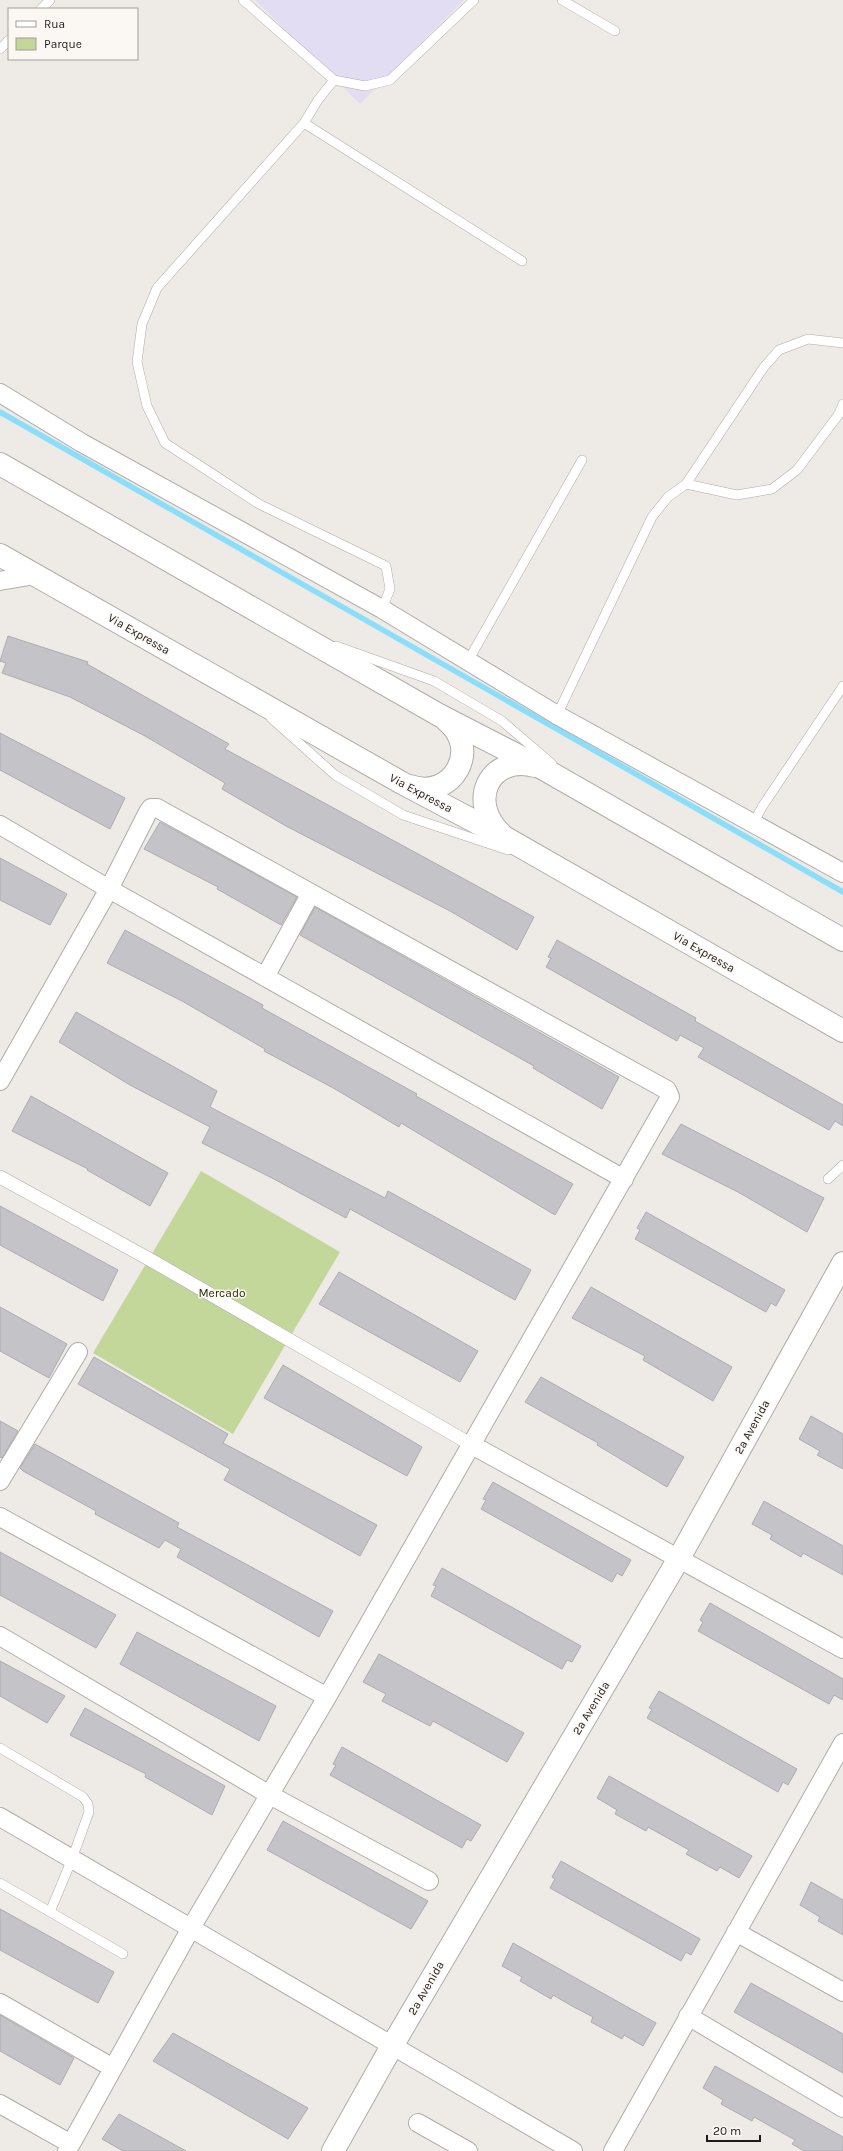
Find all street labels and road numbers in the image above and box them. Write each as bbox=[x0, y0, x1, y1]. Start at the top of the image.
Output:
street label: Via Expressa bbox=[105, 611, 173, 657]
street label: Via Expressa bbox=[387, 771, 455, 815]
street label: Via Expressa bbox=[670, 929, 738, 975]
street label: 2ª Avenida bbox=[731, 1397, 773, 1457]
street label: 2ª Avenida bbox=[570, 1679, 612, 1737]
street label: 2ª Avenida bbox=[405, 1959, 447, 2017]

